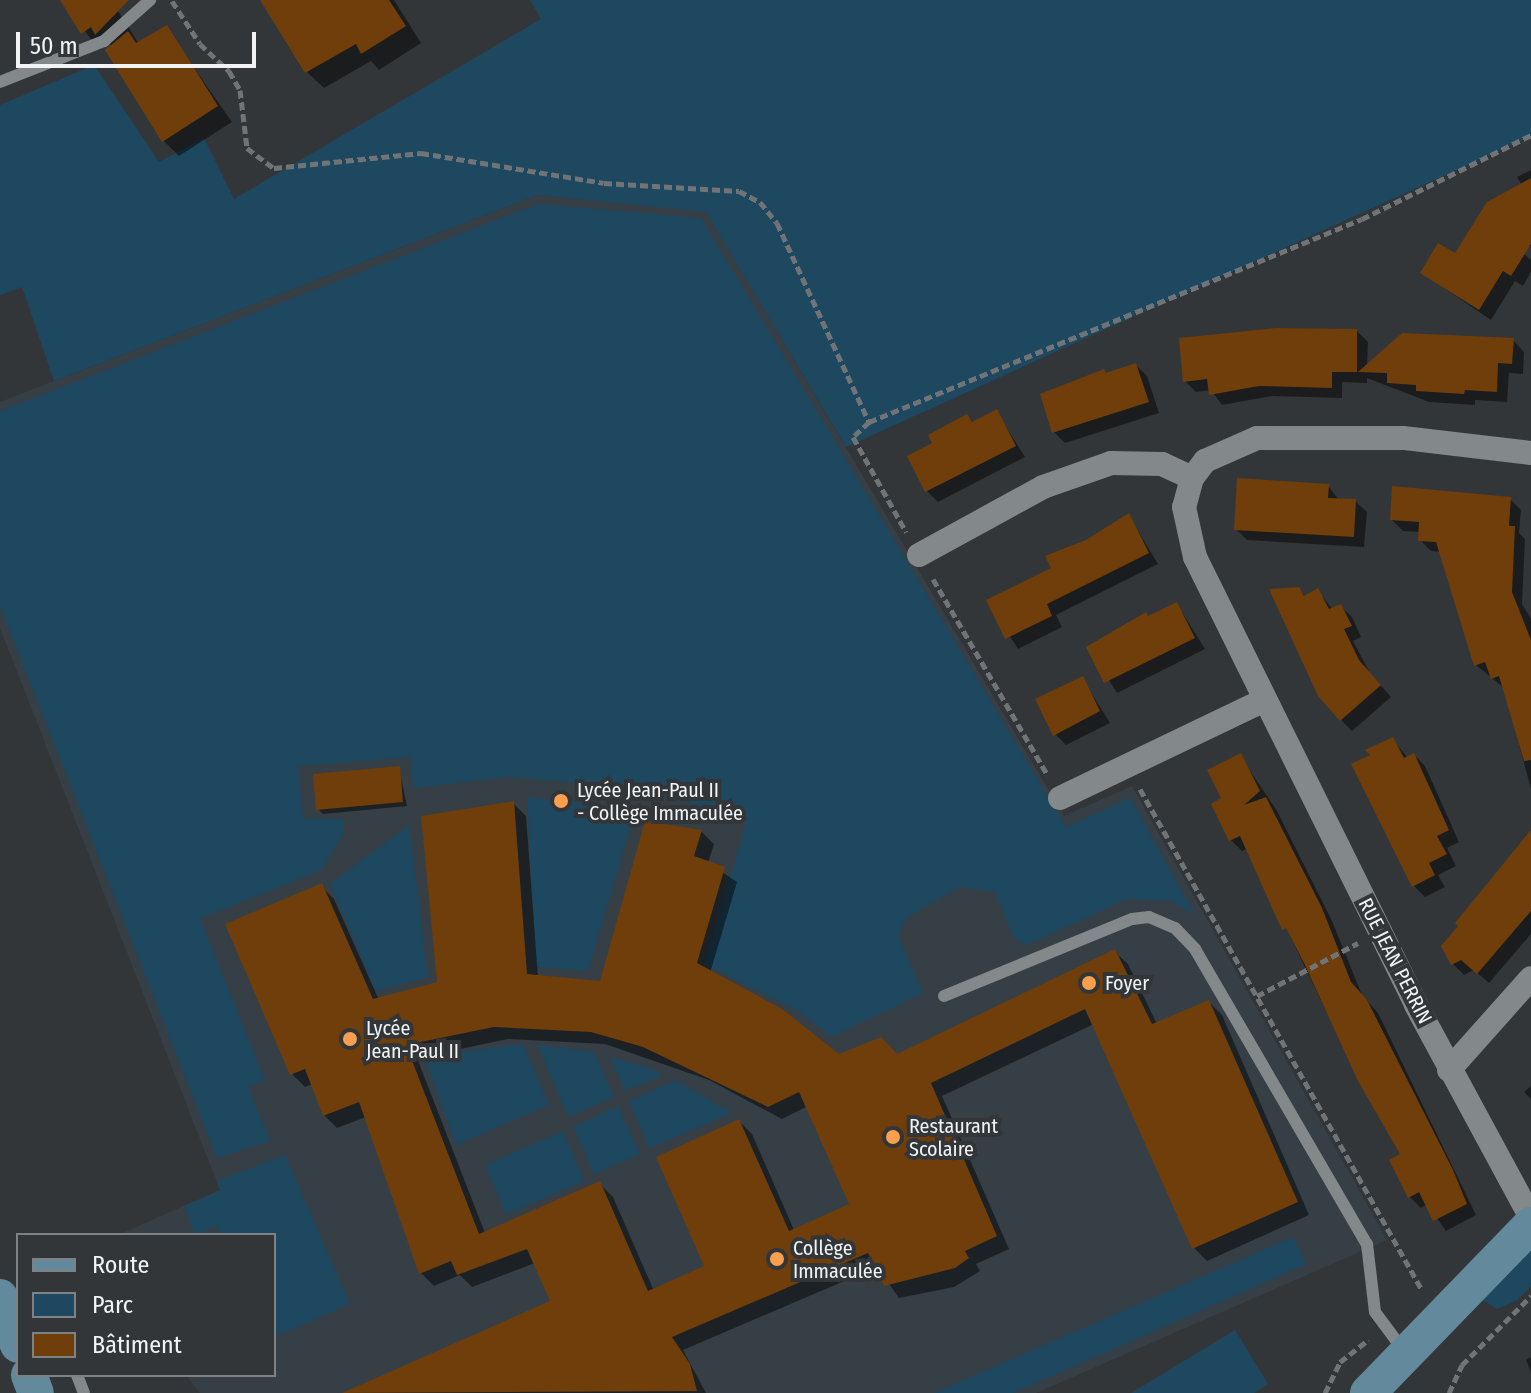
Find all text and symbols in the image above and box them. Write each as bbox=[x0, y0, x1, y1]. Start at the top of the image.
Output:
scale bar bbox=[20, 16, 260, 66]
text: 50 m bbox=[30, 32, 78, 60]
place label: Lycée Jean-Paul II - Collège Immaculée bbox=[577, 778, 743, 825]
marker: Lycée Jean-Paul II - Collège Immaculée bbox=[552, 792, 570, 810]
street label: RUE JEAN PERRIN bbox=[1353, 894, 1437, 1028]
place label: Foyer bbox=[1105, 971, 1149, 995]
marker: Foyer bbox=[1080, 974, 1098, 992]
place label: Lycée Jean-Paul II bbox=[366, 1016, 459, 1063]
marker: Lycée Jean-Paul II bbox=[341, 1030, 359, 1048]
place label: Restaurant Scolaire bbox=[909, 1114, 998, 1161]
marker: Restaurant Scolaire bbox=[884, 1128, 902, 1146]
legend bbox=[16, 1233, 276, 1377]
place label: Collège Immaculée bbox=[793, 1236, 883, 1283]
marker: Collège Immaculée bbox=[768, 1250, 786, 1268]
text: Route bbox=[92, 1251, 149, 1279]
text: Parc bbox=[92, 1291, 133, 1319]
text: Bâtiment bbox=[92, 1331, 182, 1359]

